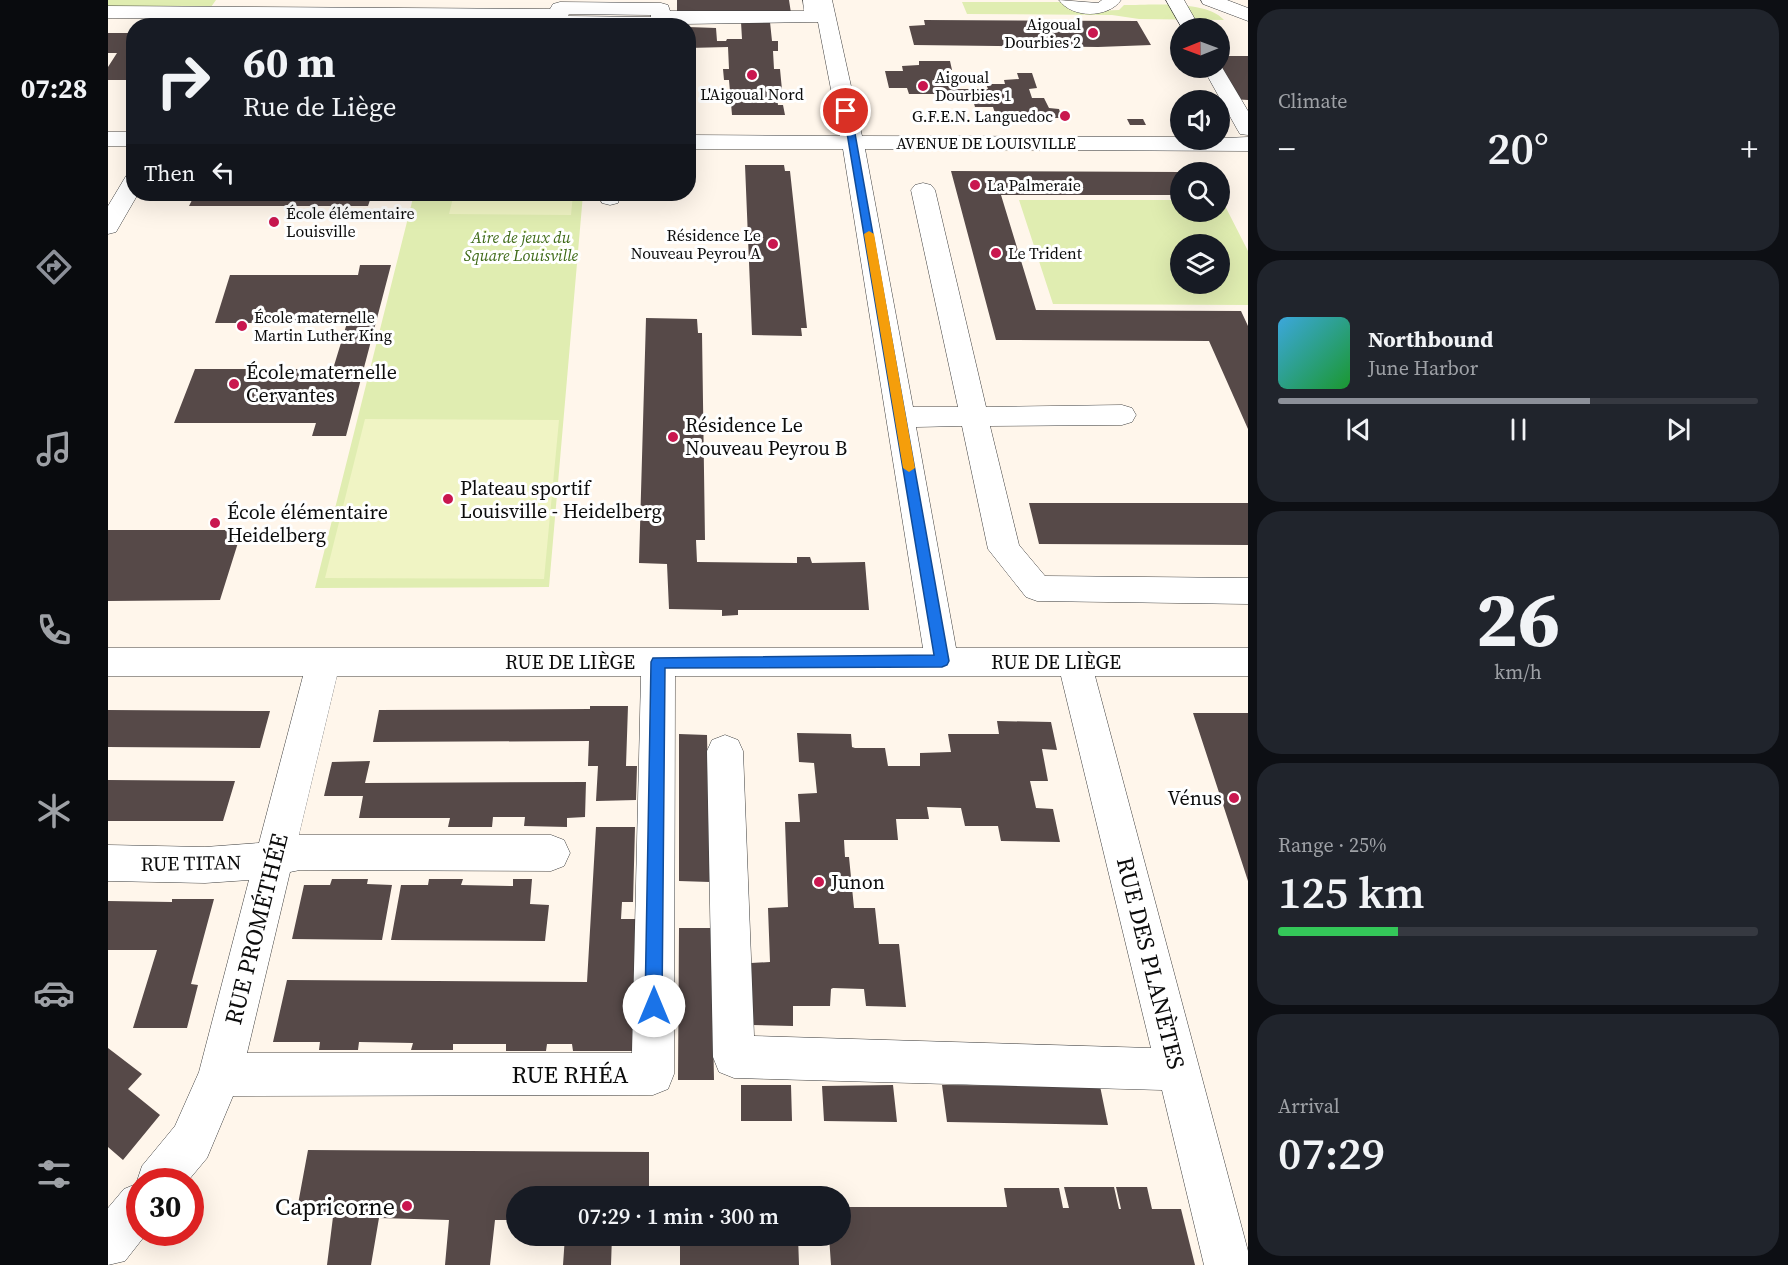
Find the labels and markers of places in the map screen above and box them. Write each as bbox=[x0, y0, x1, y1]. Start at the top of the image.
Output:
place label: Aigoual Dourbies 2 bbox=[1004, 13, 1081, 53]
marker: Aigoual Dourbies 2 bbox=[1086, 26, 1100, 40]
place label: Aigoual Dourbies 1 bbox=[935, 66, 1012, 106]
marker: L'Aigoual Nord bbox=[745, 68, 759, 82]
marker: Aigoual Dourbies 1 bbox=[916, 79, 930, 93]
place label: L'Aigoual Nord bbox=[700, 83, 804, 105]
pin bbox=[820, 85, 871, 136]
place label: G.F.E.N. Languedoc bbox=[912, 105, 1053, 127]
marker: G.F.E.N. Languedoc bbox=[1058, 109, 1072, 123]
place label: La Palmeraie bbox=[987, 174, 1081, 196]
marker: La Palmeraie bbox=[968, 178, 982, 192]
place label: École élémentaire Louisville bbox=[286, 202, 415, 242]
marker: École élémentaire Louisville bbox=[267, 215, 281, 229]
place label: Résidence Le Nouveau Peyrou A bbox=[631, 224, 761, 264]
marker: Résidence Le Nouveau Peyrou A bbox=[766, 237, 780, 251]
place label: Le Trident bbox=[1008, 242, 1083, 264]
marker: Le Trident bbox=[989, 246, 1003, 260]
place label: École maternelle Martin Luther King bbox=[254, 306, 392, 346]
marker: École maternelle Martin Luther King bbox=[235, 319, 249, 333]
place label: École maternelle Cervantes bbox=[246, 358, 397, 409]
marker: École maternelle Cervantes bbox=[227, 377, 241, 391]
place label: Résidence Le Nouveau Peyrou B bbox=[685, 411, 847, 462]
marker: Résidence Le Nouveau Peyrou B bbox=[666, 430, 680, 444]
place label: Plateau sportif Louisville - Heidelberg bbox=[460, 474, 662, 525]
marker: Plateau sportif Louisville - Heidelberg bbox=[441, 492, 455, 506]
place label: École élémentaire Heidelberg bbox=[227, 498, 388, 549]
marker: École élémentaire Heidelberg bbox=[208, 516, 222, 530]
place label: Vénus bbox=[1167, 784, 1222, 812]
marker: Vénus bbox=[1227, 791, 1241, 805]
place label: Junon bbox=[830, 868, 885, 896]
marker: Junon bbox=[812, 875, 826, 889]
place label: Capricorne bbox=[275, 1190, 395, 1223]
marker: Capricorne bbox=[400, 1199, 414, 1213]

